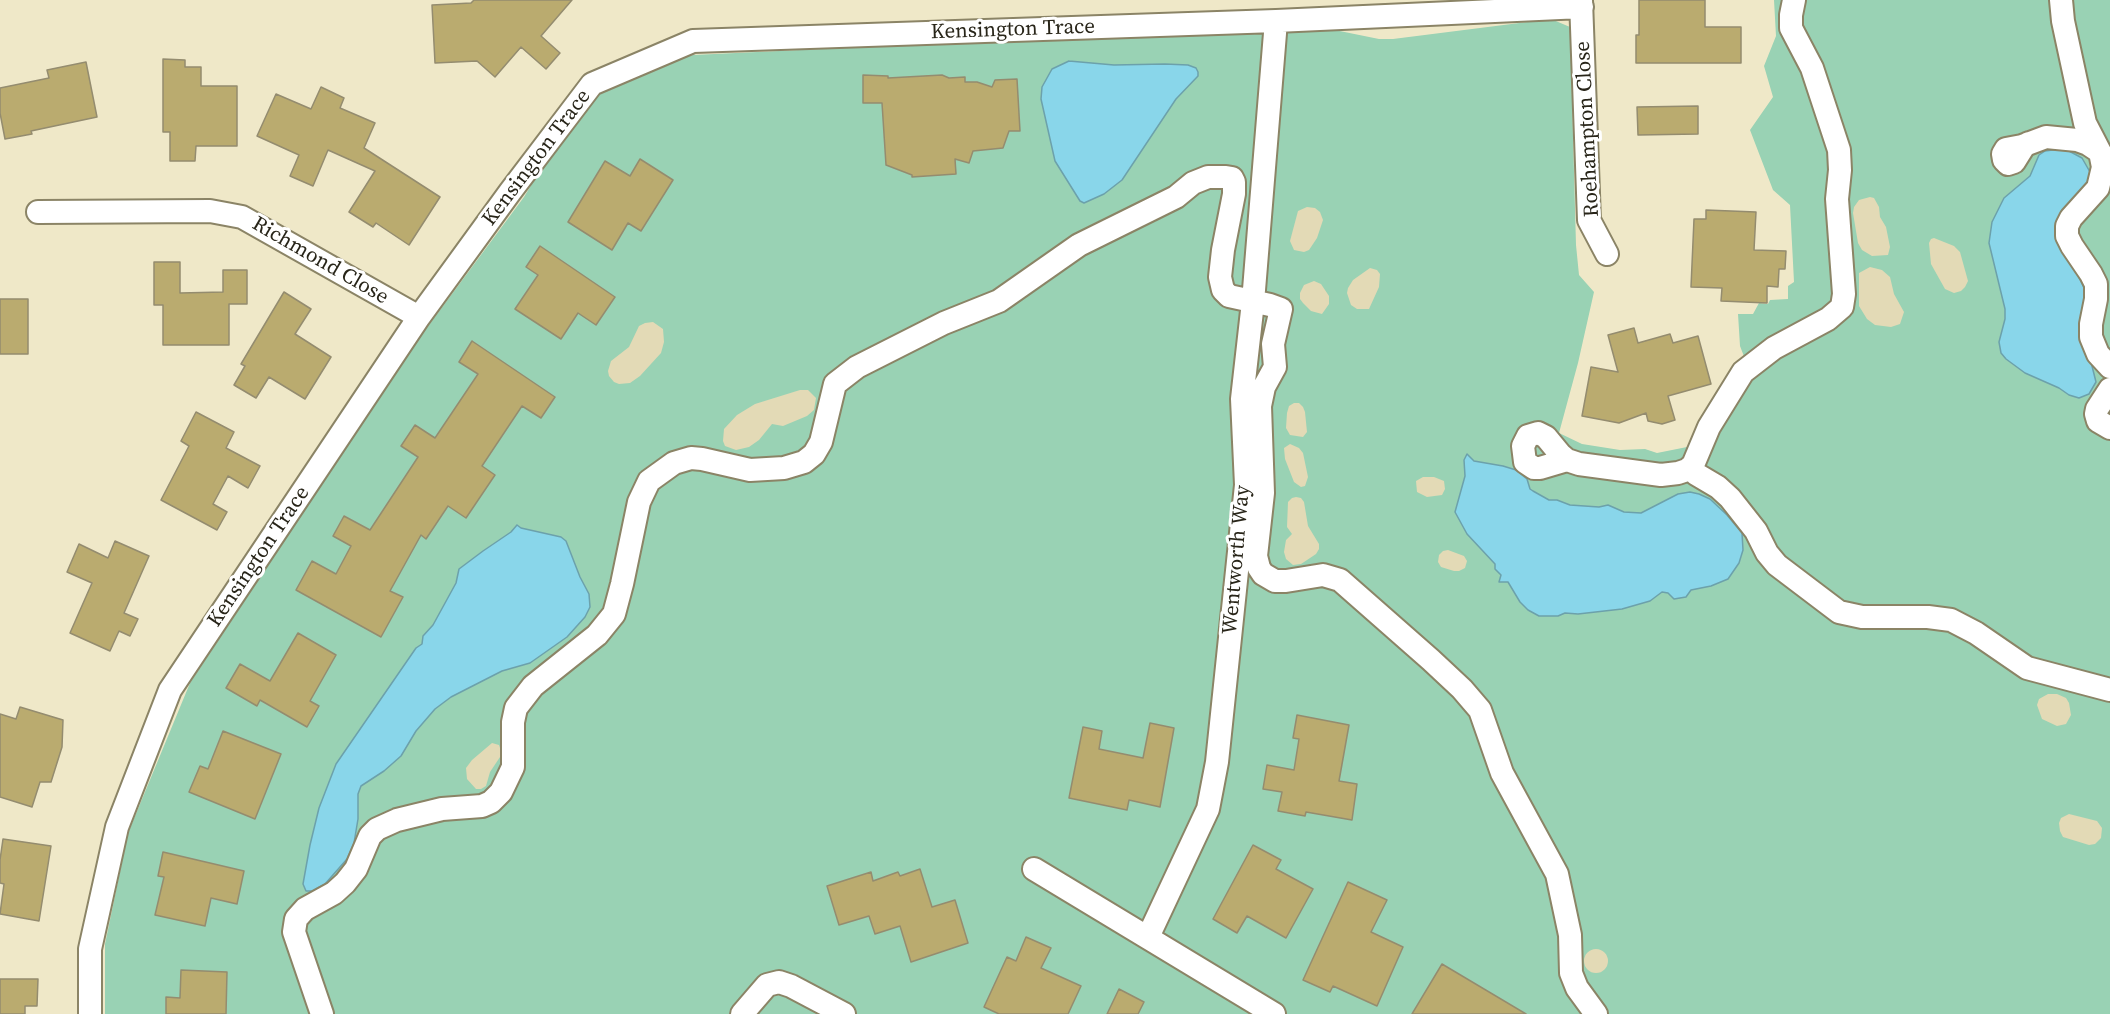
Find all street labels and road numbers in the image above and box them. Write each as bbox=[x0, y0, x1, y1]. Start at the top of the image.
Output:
street label: Kensington Trace bbox=[930, 15, 1096, 45]
street label: Roehampton Close bbox=[1571, 40, 1605, 218]
street label: Kensington Trace bbox=[477, 85, 597, 231]
street label: Richmond Close bbox=[247, 212, 393, 310]
street label: Kensington Trace bbox=[203, 482, 315, 632]
street label: Wentworth Way bbox=[1218, 484, 1256, 636]

